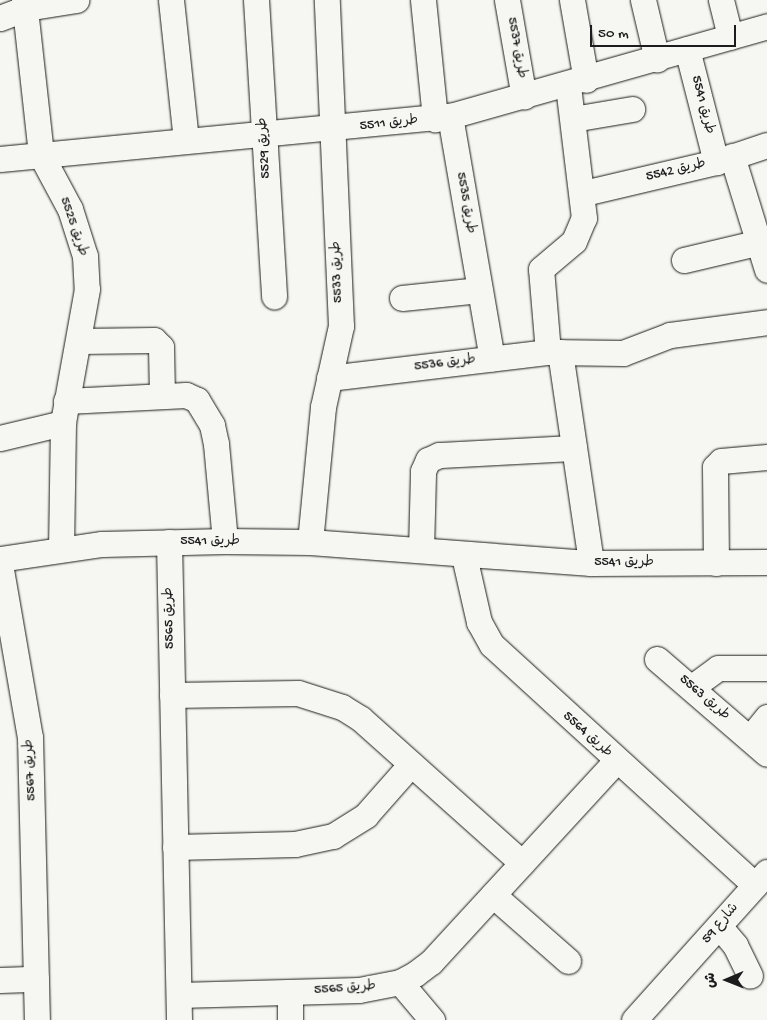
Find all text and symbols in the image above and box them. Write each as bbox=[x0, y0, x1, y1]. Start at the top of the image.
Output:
scale bar bbox=[592, 15, 738, 47]
street label: طريق 5537 bbox=[502, 16, 530, 80]
text: 50 m bbox=[598, 25, 629, 43]
street label: طريق 5541 bbox=[687, 74, 717, 136]
street label: طريق 5511 bbox=[359, 113, 419, 135]
street label: طريق 5529 bbox=[255, 117, 275, 179]
street label: طريق 5542 bbox=[644, 156, 708, 186]
street label: طريق 5535 bbox=[451, 171, 479, 235]
street label: طريق 5525 bbox=[55, 195, 91, 259]
street label: طريق 5533 bbox=[329, 241, 347, 303]
street label: طريق 5536 bbox=[413, 352, 477, 376]
street label: طريق 5541 bbox=[180, 534, 240, 550]
street label: طريق 5541 bbox=[594, 555, 654, 571]
street label: طريق 5565 bbox=[161, 587, 179, 649]
street label: طريق 5563 bbox=[675, 671, 733, 725]
street label: طريق 5564 bbox=[559, 708, 615, 762]
street label: طريق 5567 bbox=[21, 739, 41, 801]
street label: شارع 59 bbox=[699, 900, 743, 948]
north arrow bbox=[702, 955, 752, 1005]
text: ش bbox=[703, 972, 720, 988]
street label: طريق 5565 bbox=[314, 978, 376, 1000]

